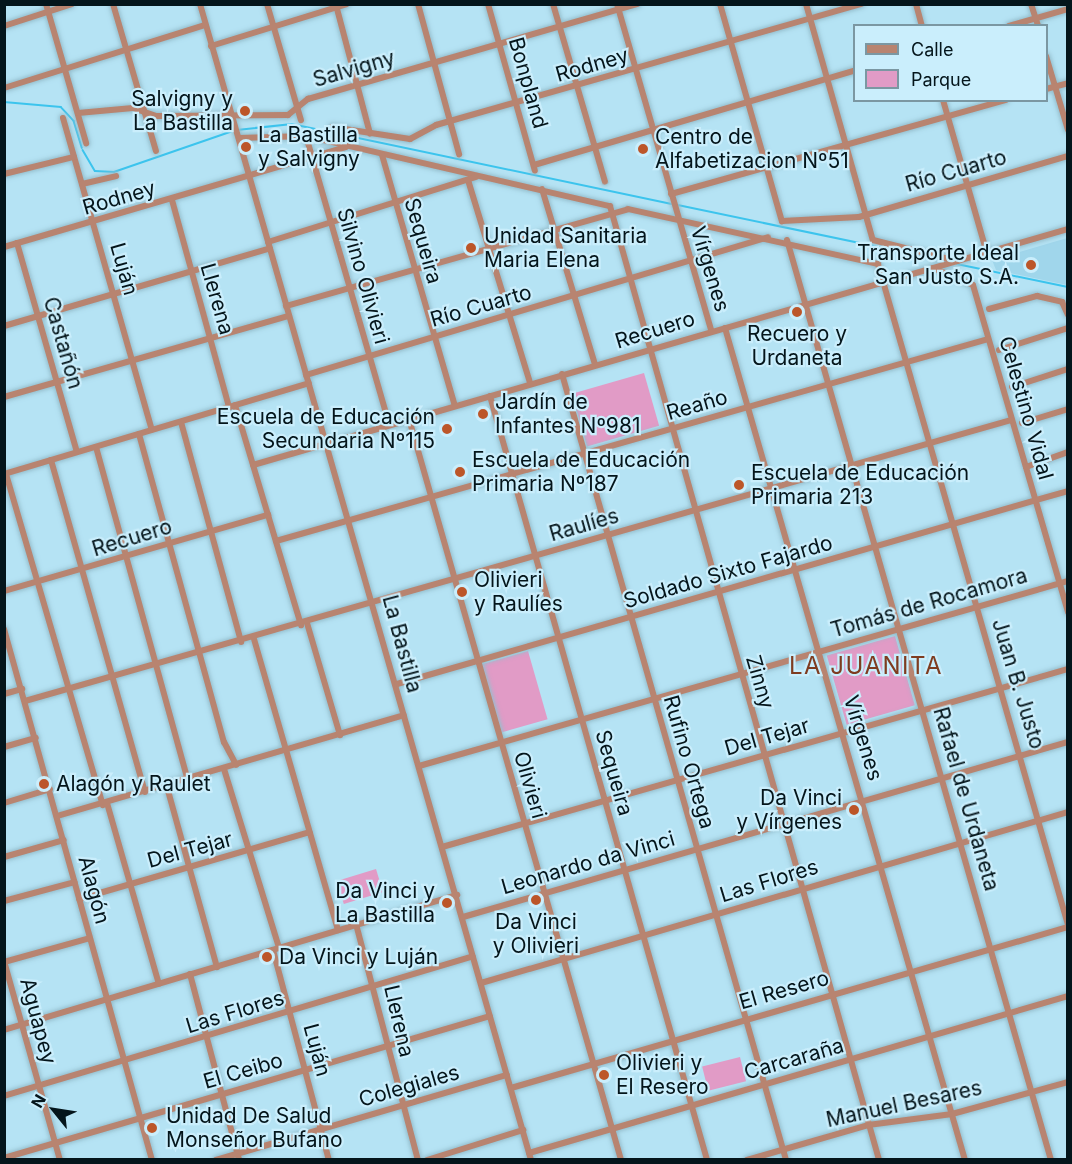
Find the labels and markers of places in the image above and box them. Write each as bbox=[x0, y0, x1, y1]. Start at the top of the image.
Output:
place label: Salvigny y La Bastilla bbox=[131, 86, 233, 136]
marker: Salvigny y La Bastilla bbox=[238, 104, 252, 118]
place label: La Bastilla y Salvigny bbox=[258, 122, 360, 172]
place label: Centro de Alfabetizacion Nº51 bbox=[655, 124, 849, 174]
marker: La Bastilla y Salvigny bbox=[239, 140, 253, 154]
marker: Centro de Alfabetizacion Nº51 bbox=[636, 142, 650, 156]
place label: Unidad Sanitaria Maria Elena bbox=[484, 223, 647, 273]
marker: Unidad Sanitaria Maria Elena bbox=[462, 239, 480, 257]
place label: Transporte Ideal San Justo S.A. bbox=[857, 240, 1019, 290]
marker: Transporte Ideal San Justo S.A. bbox=[1024, 258, 1038, 272]
marker: Recuero y Urdaneta bbox=[790, 305, 804, 319]
place label: Recuero y Urdaneta bbox=[747, 321, 847, 371]
place label: Jardín de Infantes Nº981 bbox=[495, 389, 640, 439]
place label: Escuela de Educación Secundaria Nº115 bbox=[217, 404, 435, 454]
marker: Jardín de Infantes Nº981 bbox=[476, 407, 490, 421]
marker: Escuela de Educación Secundaria Nº115 bbox=[440, 422, 454, 436]
place label: Escuela de Educación Primaria Nº187 bbox=[472, 447, 690, 497]
place label: Escuela de Educación Primaria 213 bbox=[751, 460, 969, 510]
marker: Escuela de Educación Primaria Nº187 bbox=[453, 465, 467, 479]
marker: Escuela de Educación Primaria 213 bbox=[732, 478, 746, 492]
place label: Olivieri y Raulíes bbox=[474, 567, 563, 617]
marker: Olivieri y Raulíes bbox=[455, 585, 469, 599]
place label: Alagón y Raulet bbox=[56, 771, 211, 797]
marker: Alagón y Raulet bbox=[37, 777, 51, 791]
place label: Da Vinci y Vírgenes bbox=[736, 785, 842, 835]
marker: Da Vinci y Vírgenes bbox=[847, 803, 861, 817]
place label: Da Vinci y La Bastilla bbox=[335, 878, 435, 928]
marker: Da Vinci y Olivieri bbox=[529, 893, 543, 907]
marker: Da Vinci y La Bastilla bbox=[440, 896, 454, 910]
place label: Da Vinci y Olivieri bbox=[493, 909, 579, 959]
place label: Da Vinci y Luján bbox=[279, 944, 438, 970]
marker: Da Vinci y Luján bbox=[260, 950, 274, 964]
place label: Olivieri y El Resero bbox=[616, 1050, 709, 1100]
marker: Olivieri y El Resero bbox=[597, 1068, 611, 1082]
place label: Unidad De Salud Monseñor Bufano bbox=[166, 1103, 343, 1153]
marker: Unidad De Salud Monseñor Bufano bbox=[143, 1119, 161, 1137]

